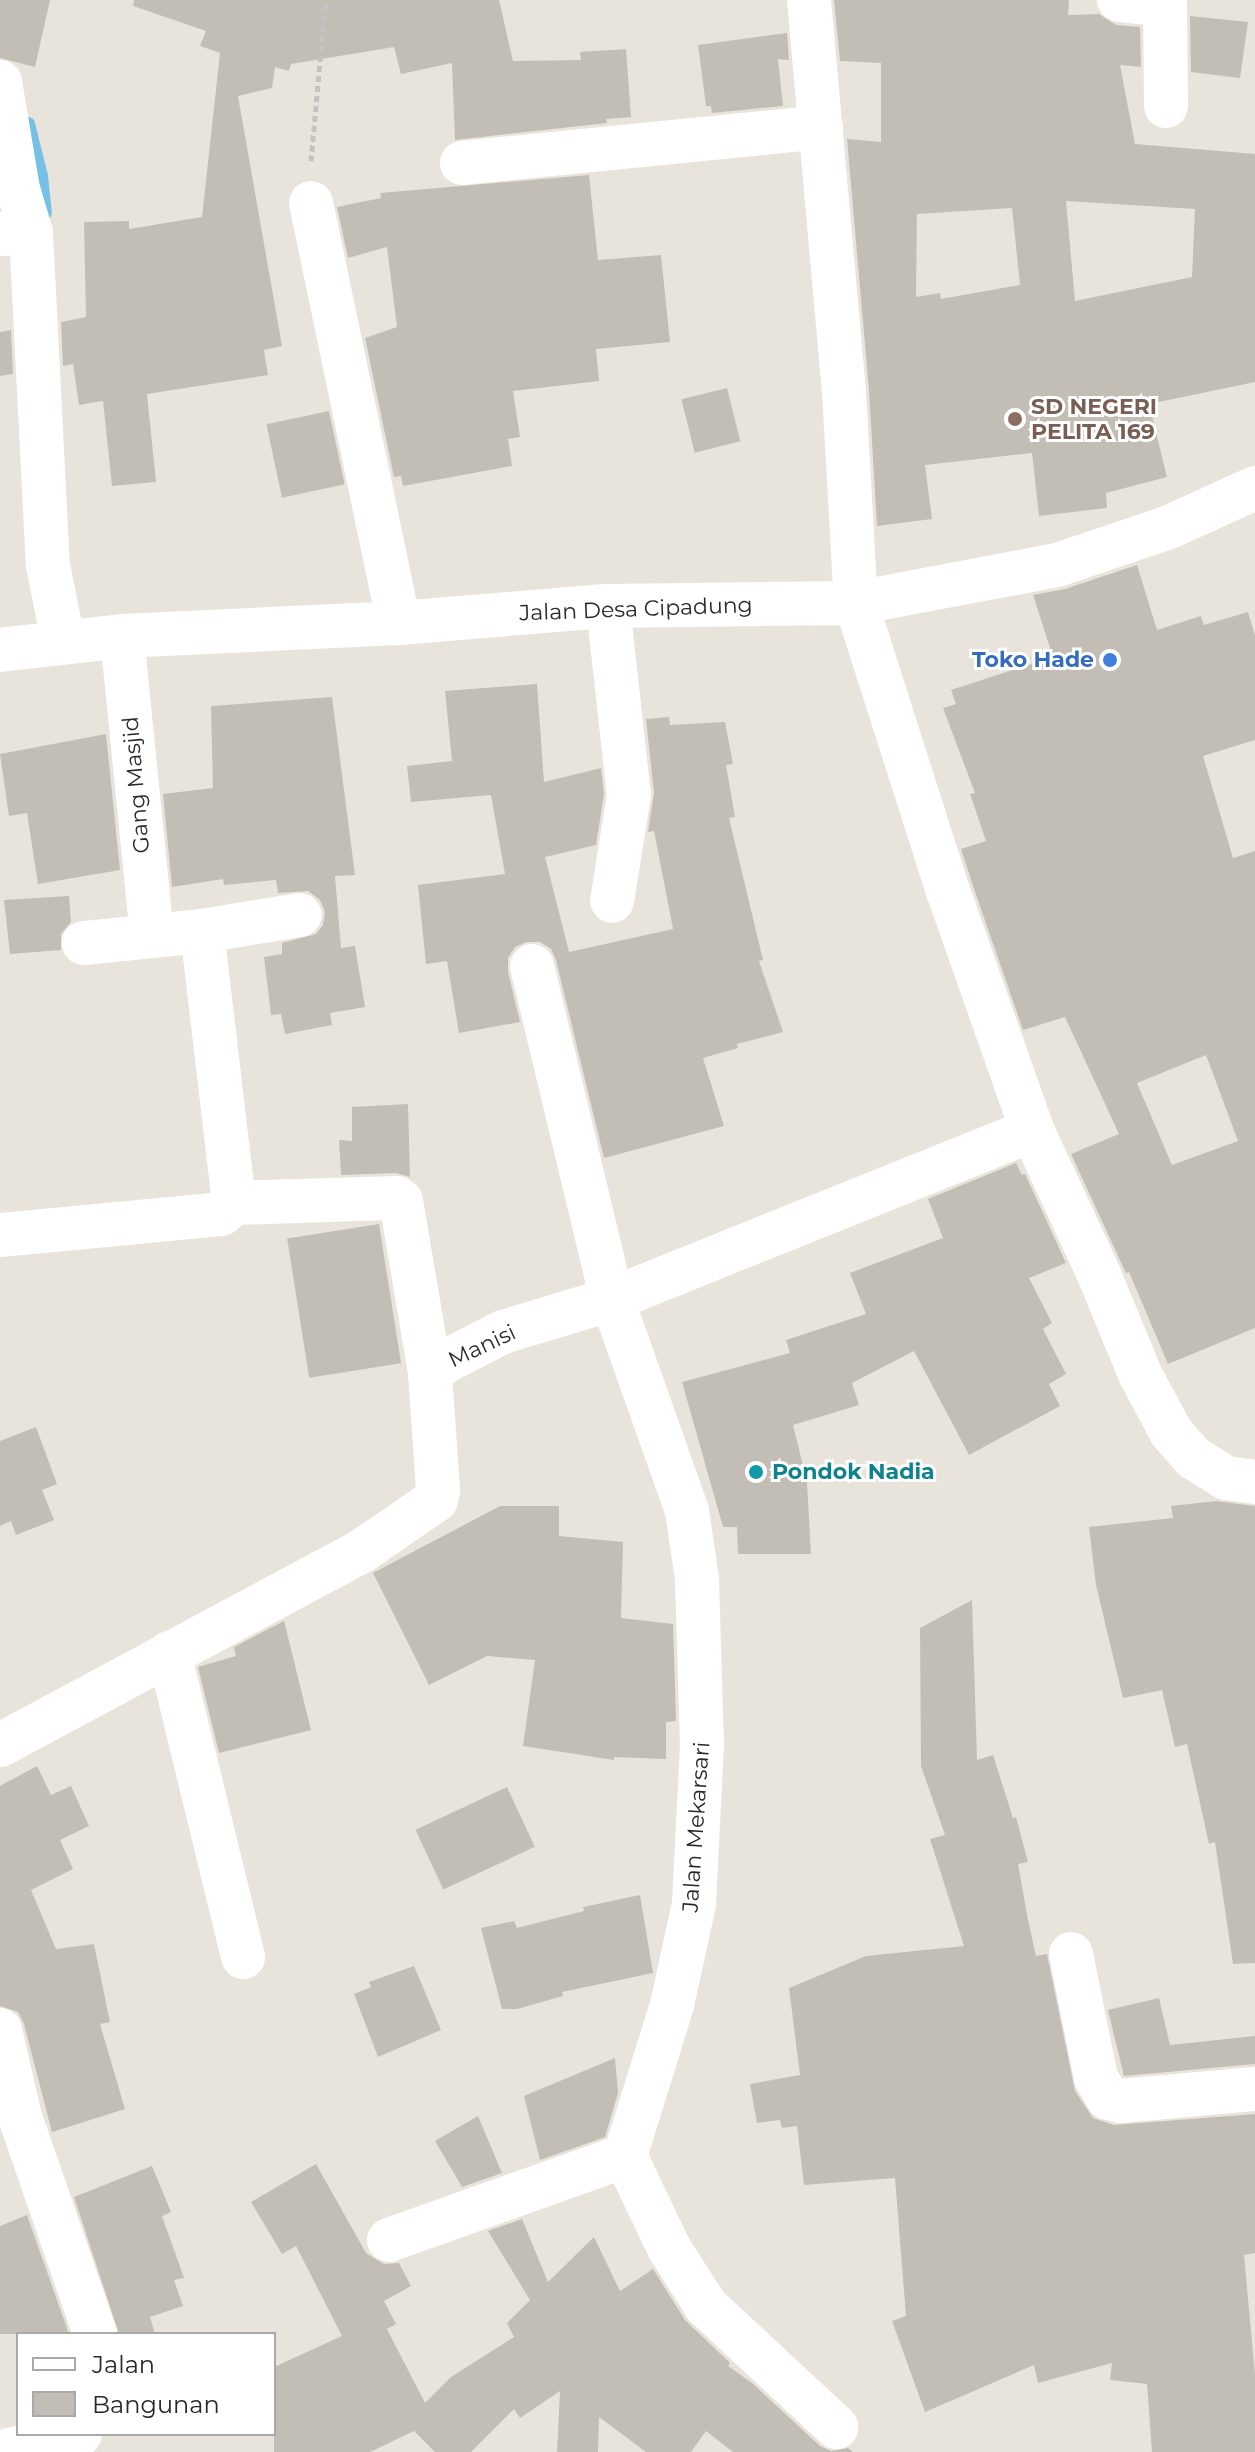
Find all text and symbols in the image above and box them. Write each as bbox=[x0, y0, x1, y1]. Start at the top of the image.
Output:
place label: SD NEGERI PELITA 169 bbox=[1031, 393, 1157, 444]
marker: SD NEGERI PELITA 169 bbox=[1006, 410, 1024, 428]
street label: Jalan Desa Cipadung bbox=[519, 592, 753, 626]
place label: Toko Hade bbox=[972, 647, 1094, 673]
marker: Toko Hade bbox=[1101, 651, 1119, 669]
street label: Gang Masjid bbox=[117, 715, 155, 855]
street label: Manisi bbox=[444, 1319, 520, 1373]
place label: Pondok Nadia bbox=[772, 1459, 935, 1485]
marker: Pondok Nadia bbox=[747, 1463, 765, 1481]
street label: Jalan Mekarsari bbox=[677, 1741, 715, 1913]
legend bbox=[16, 2332, 276, 2436]
text: Jalan bbox=[92, 2350, 155, 2379]
text: Bangunan bbox=[92, 2390, 220, 2419]

